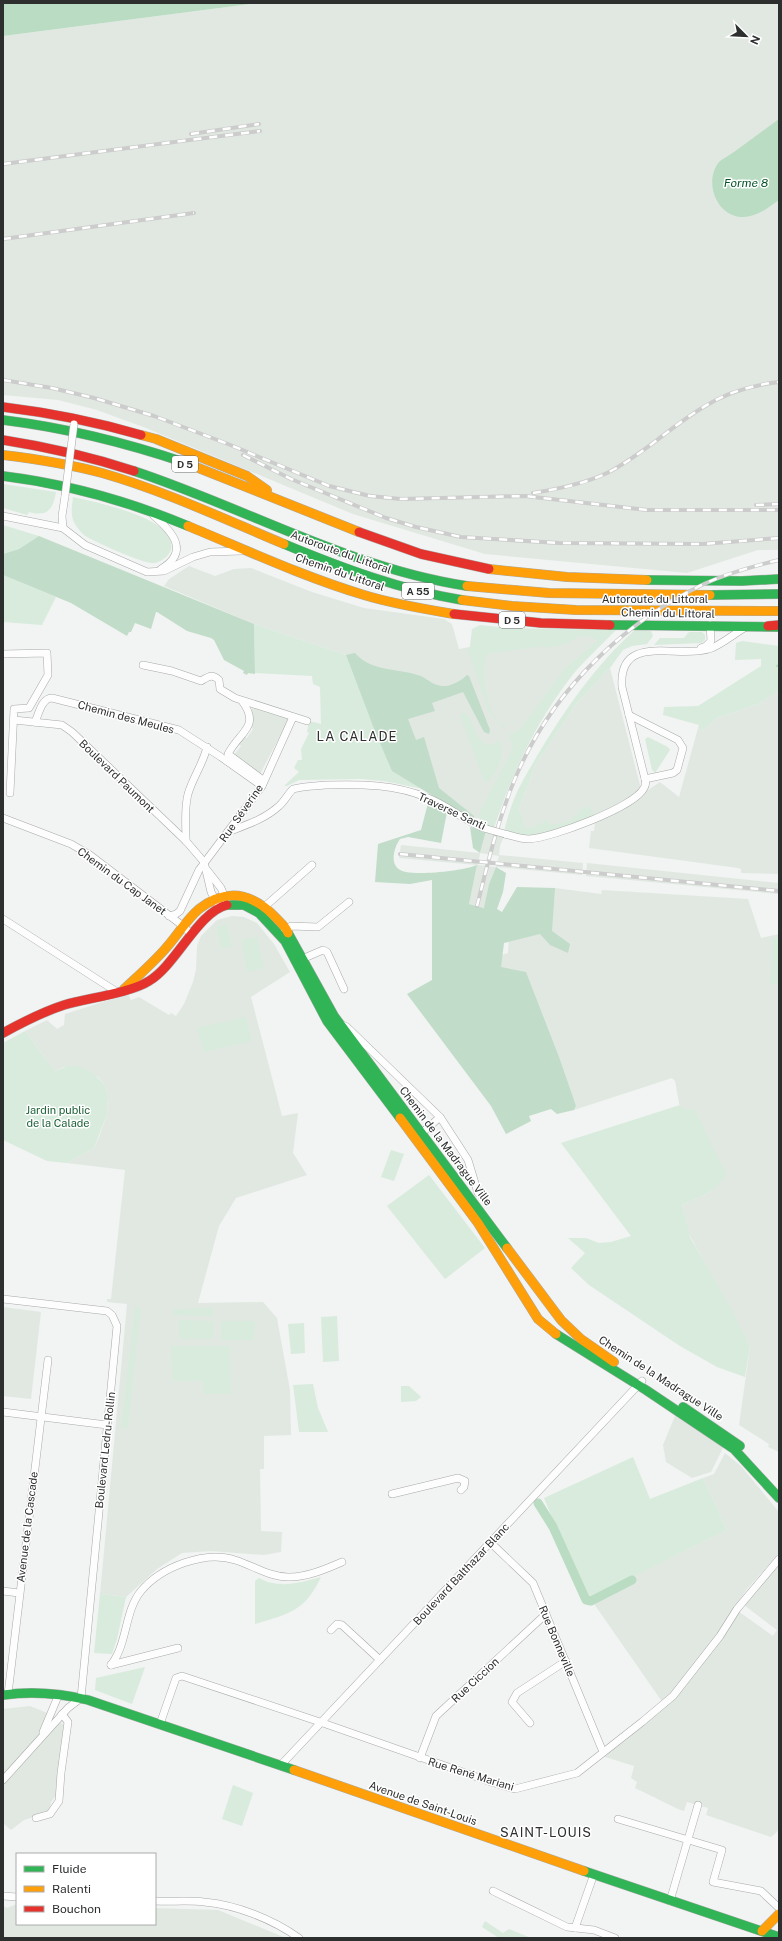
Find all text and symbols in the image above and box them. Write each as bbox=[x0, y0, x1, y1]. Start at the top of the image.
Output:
north arrow bbox=[726, 16, 766, 56]
text: N bbox=[748, 34, 762, 46]
water label: Forme 8 bbox=[724, 176, 769, 190]
road number: D 5 bbox=[172, 456, 198, 472]
street label: Autoroute du Littoral bbox=[289, 528, 393, 576]
street label: Chemin du Littoral bbox=[294, 551, 386, 593]
road number: A 55 bbox=[402, 583, 434, 599]
street label: Autoroute du Littoral bbox=[602, 593, 708, 605]
street label: Chemin du Littoral bbox=[621, 606, 715, 620]
road number: D 5 bbox=[499, 612, 525, 628]
street label: Chemin des Meules bbox=[76, 698, 176, 736]
district label: LA CALADE bbox=[316, 729, 398, 744]
street label: Boulevard Paumont bbox=[77, 737, 157, 815]
street label: Rue Séverine bbox=[217, 782, 265, 844]
street label: Traverse Santi bbox=[416, 790, 488, 832]
street label: Chemin du Cap Janet bbox=[75, 845, 169, 917]
street label: Chemin de la Madrague Ville bbox=[397, 1084, 495, 1208]
park label: Jardin public de la Calade bbox=[26, 1104, 90, 1129]
street label: Chemin de la Madrague Ville bbox=[597, 1333, 725, 1423]
street label: Boulevard Ledru-Rollin bbox=[93, 1391, 117, 1509]
street label: Avenue de la Cascade bbox=[14, 1471, 40, 1583]
street label: Boulevard Balthazar Blanc bbox=[411, 1521, 511, 1627]
street label: Rue Bonneville bbox=[537, 1604, 577, 1678]
street label: Rue Ciccion bbox=[449, 1655, 501, 1705]
street label: Rue René Mariani bbox=[427, 1755, 515, 1793]
street label: Avenue de Saint-Louis bbox=[368, 1779, 479, 1827]
district label: SAINT-LOUIS bbox=[500, 1825, 592, 1840]
legend bbox=[16, 1853, 156, 1925]
text: Fluide bbox=[52, 1862, 87, 1876]
text: Ralenti bbox=[52, 1882, 91, 1896]
text: Bouchon bbox=[52, 1902, 101, 1916]

